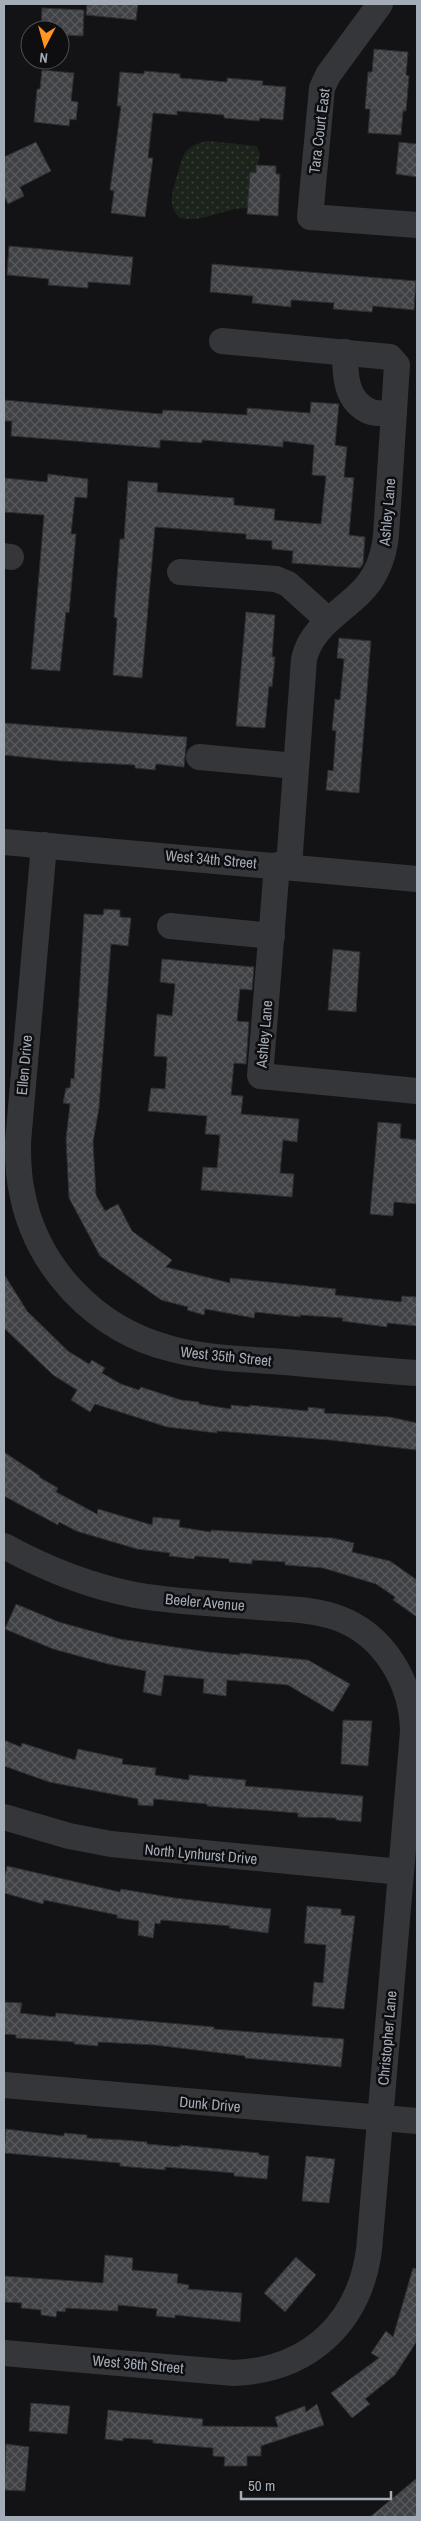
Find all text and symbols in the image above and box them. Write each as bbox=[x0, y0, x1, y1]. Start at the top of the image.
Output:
north arrow bbox=[20, 20, 70, 70]
text: N bbox=[39, 49, 49, 67]
street label: Tara Court East bbox=[303, 87, 335, 175]
street label: Ashley Lane bbox=[374, 477, 400, 548]
street label: West 34th Street bbox=[165, 845, 258, 873]
street label: Ashley Lane bbox=[251, 999, 277, 1070]
street label: Ellen Drive bbox=[11, 1034, 37, 1096]
street label: West 35th Street bbox=[179, 1341, 273, 1371]
street label: Beeler Avenue bbox=[164, 1588, 246, 1616]
street label: North Lynhurst Drive bbox=[144, 1839, 258, 1869]
street label: Christopher Lane bbox=[372, 1990, 402, 2086]
street label: Dunk Drive bbox=[178, 2091, 242, 2117]
street label: West 36th Street bbox=[92, 2350, 185, 2378]
scale bar bbox=[241, 2468, 391, 2500]
text: 50 m bbox=[248, 2475, 275, 2496]

